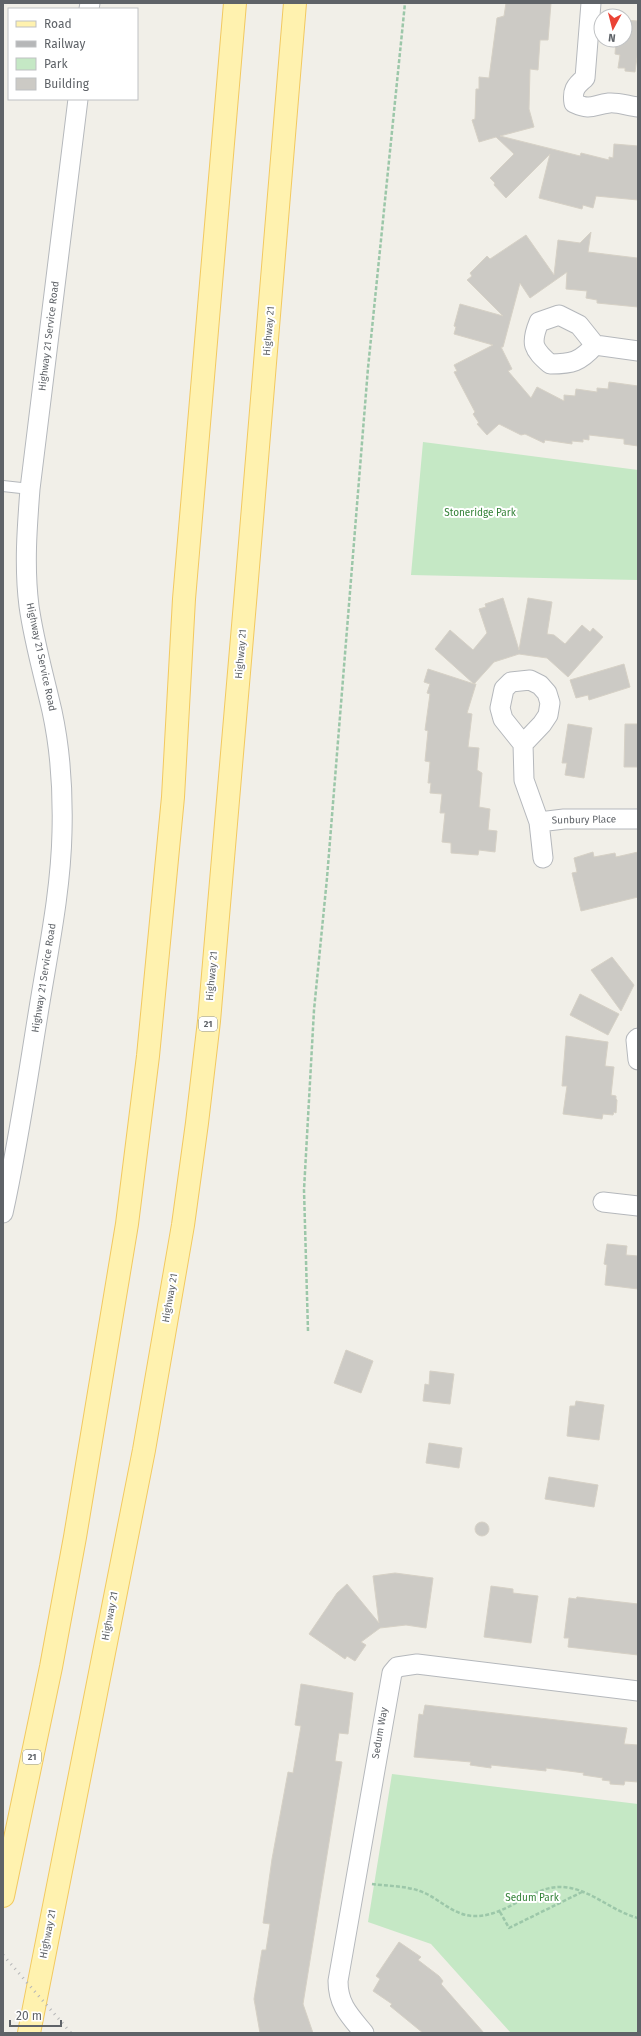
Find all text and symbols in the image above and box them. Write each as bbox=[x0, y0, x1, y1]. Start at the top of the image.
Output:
legend bbox=[8, 8, 138, 100]
north arrow bbox=[593, 8, 633, 48]
text: Road bbox=[44, 17, 72, 31]
text: N bbox=[607, 31, 616, 44]
text: Railway bbox=[44, 37, 85, 51]
text: Park bbox=[44, 57, 68, 71]
text: Building bbox=[44, 77, 90, 91]
street label: Highway 21 Service Road bbox=[36, 280, 62, 392]
street label: Highway 21 bbox=[261, 306, 277, 356]
park label: Stoneridge Park bbox=[444, 507, 517, 519]
street label: Highway 21 Service Road bbox=[24, 602, 58, 712]
street label: Highway 21 bbox=[233, 629, 249, 679]
street label: Sunbury Place bbox=[552, 813, 616, 827]
street label: Highway 21 Service Road bbox=[29, 922, 59, 1034]
street label: Highway 21 bbox=[204, 951, 220, 1001]
road number: 21 bbox=[199, 1017, 217, 1031]
street label: Highway 21 bbox=[160, 1273, 180, 1323]
street label: Highway 21 bbox=[99, 1590, 121, 1642]
street label: Sedum Way bbox=[370, 1706, 390, 1760]
road number: 21 bbox=[23, 1750, 41, 1764]
park label: Sedum Park bbox=[505, 1892, 560, 1904]
street label: Highway 21 bbox=[37, 1908, 59, 1960]
scale bar bbox=[10, 2002, 61, 2028]
text: 20 m bbox=[16, 2009, 42, 2023]

